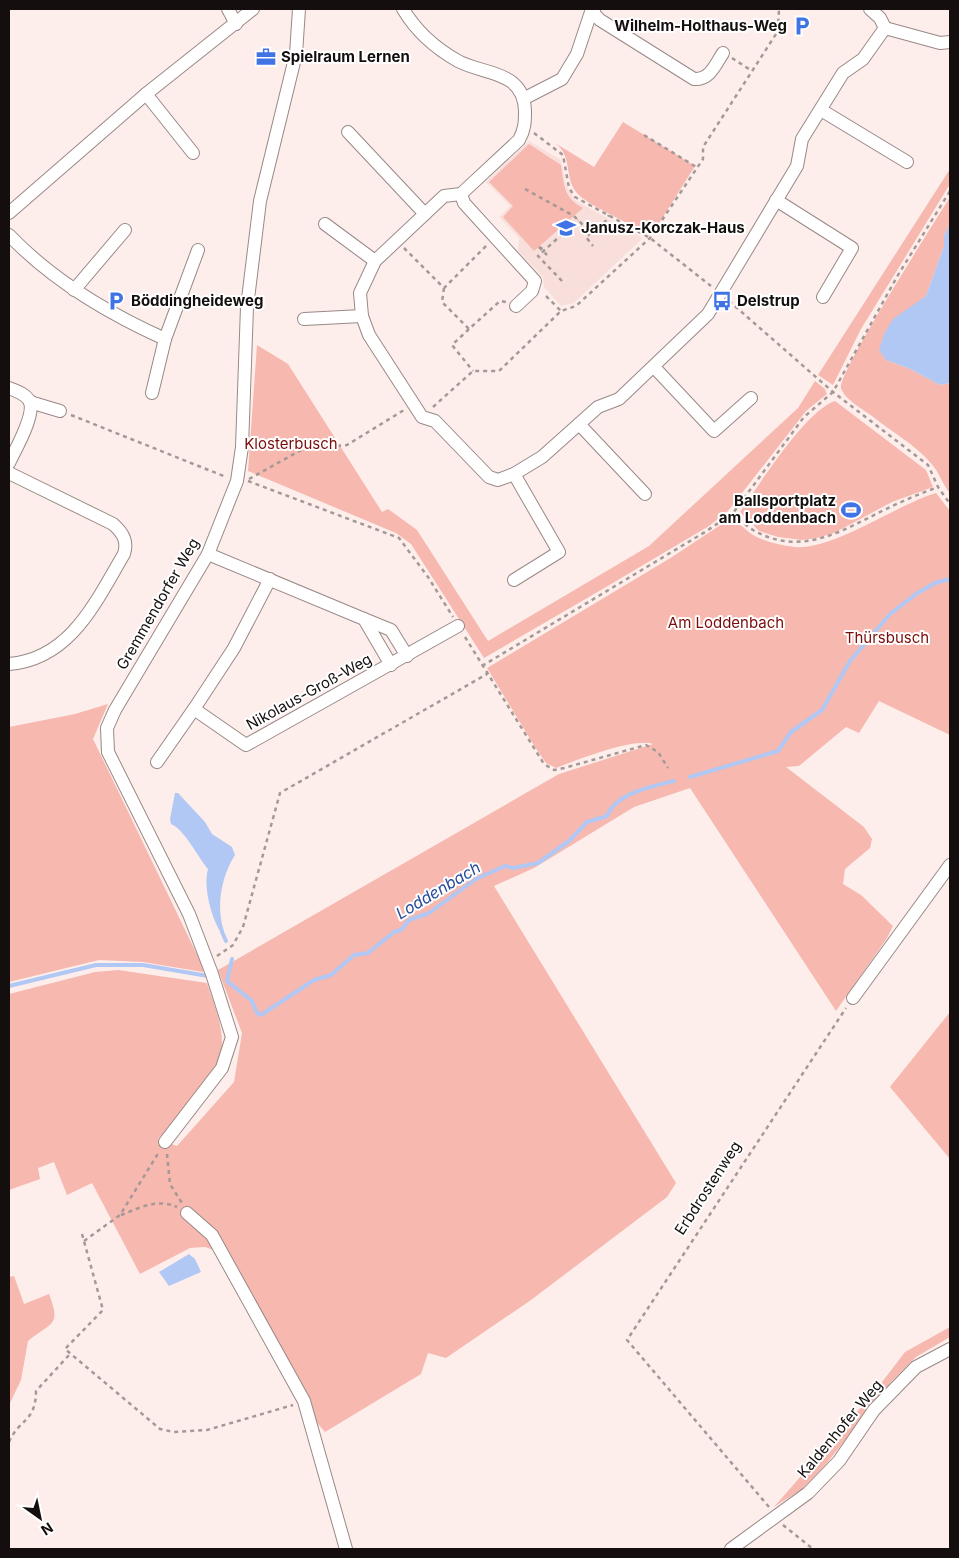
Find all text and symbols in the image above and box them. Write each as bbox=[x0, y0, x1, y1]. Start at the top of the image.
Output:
parking icon: Wilhelm-Holthaus-Weg bbox=[791, 15, 813, 37]
place label: Wilhelm-Holthaus-Weg bbox=[614, 16, 787, 35]
office icon: Spielraum Lernen bbox=[255, 46, 277, 68]
place label: Spielraum Lernen bbox=[281, 47, 410, 66]
school or university icon: Janusz-Korczak-Haus bbox=[555, 217, 577, 239]
place label: Janusz-Korczak-Haus bbox=[581, 218, 745, 237]
parking icon: Böddingheideweg bbox=[105, 290, 127, 312]
bus stop icon: Delstrup bbox=[711, 290, 733, 312]
place label: Böddingheideweg bbox=[131, 291, 263, 310]
place label: Delstrup bbox=[737, 291, 800, 310]
park label: Klosterbusch bbox=[244, 434, 338, 453]
place label: Ballsportplatz am Loddenbach bbox=[719, 491, 836, 527]
sports icon: Ballsportplatz am Loddenbach bbox=[840, 499, 862, 521]
street label: Gremmendorfer Weg bbox=[112, 534, 203, 673]
park label: Am Loddenbach bbox=[668, 613, 784, 632]
park label: Thürsbusch bbox=[845, 628, 929, 647]
street label: Nikolaus-Groß-Weg bbox=[243, 649, 375, 734]
water label: Loddenbach bbox=[392, 857, 484, 923]
street label: Erbdrostenweg bbox=[670, 1137, 745, 1238]
street label: Kaldenhofer Weg bbox=[793, 1376, 886, 1482]
north arrow bbox=[15, 1493, 65, 1543]
text: N bbox=[38, 1519, 56, 1539]

